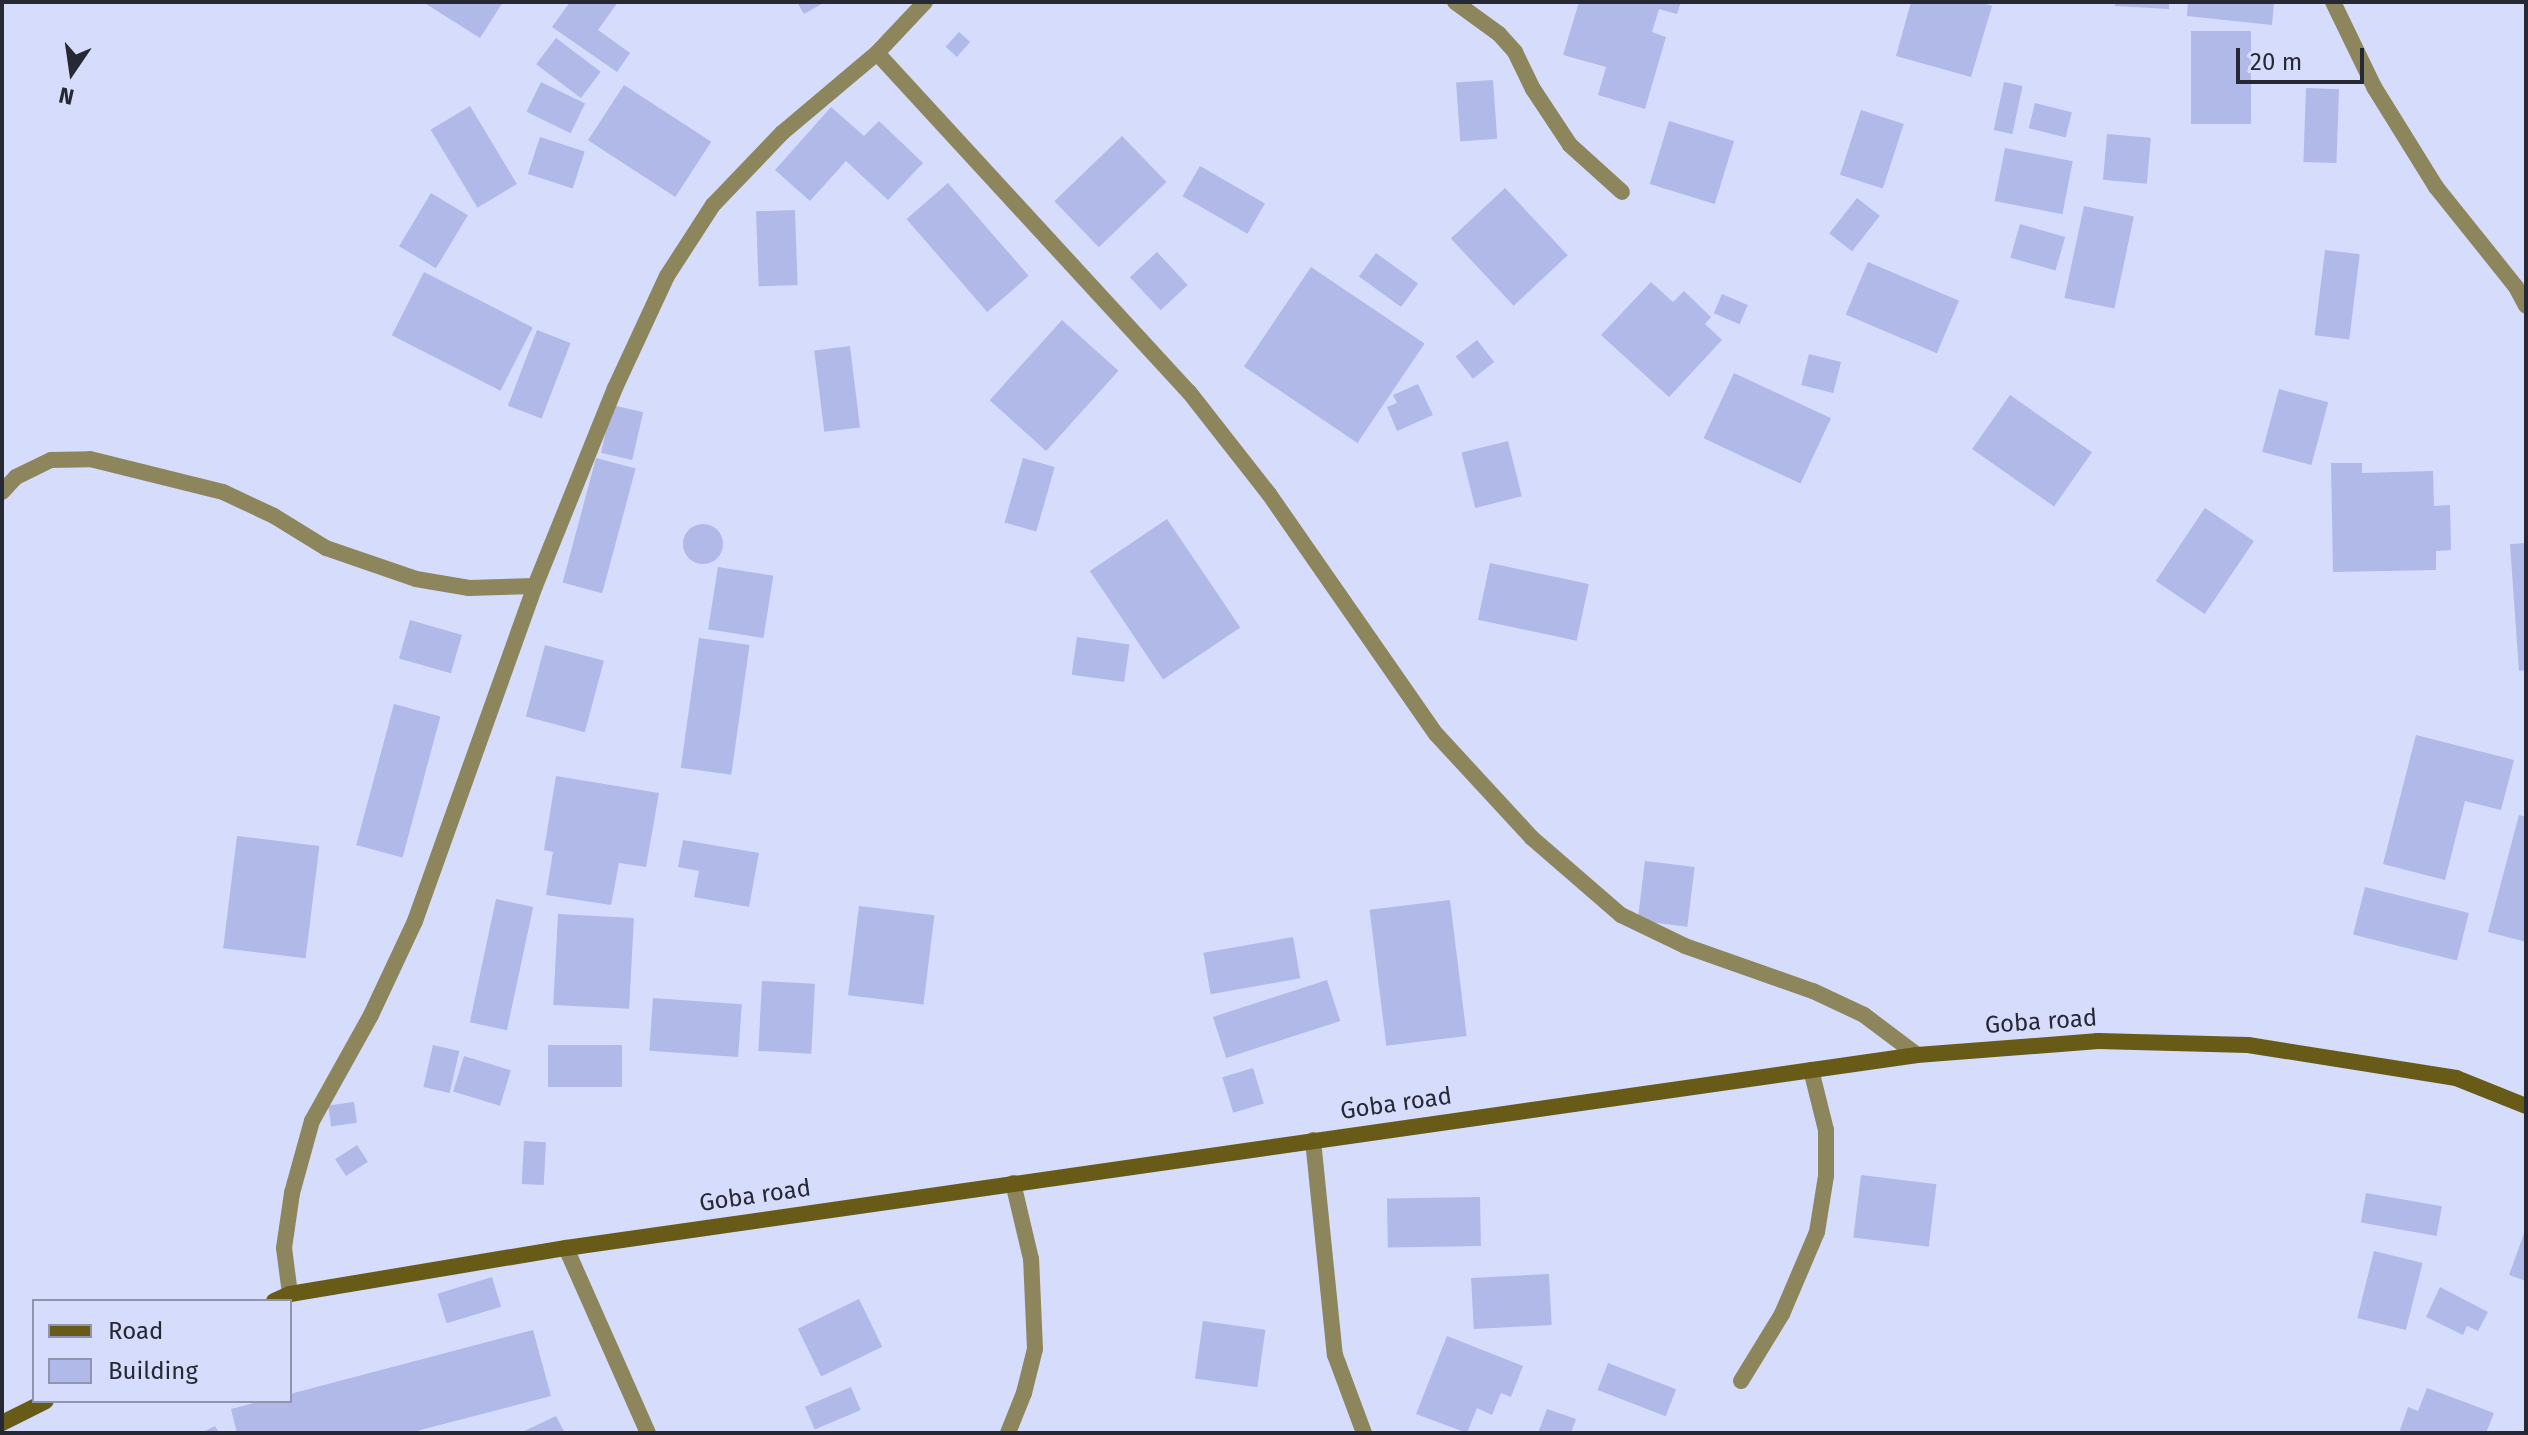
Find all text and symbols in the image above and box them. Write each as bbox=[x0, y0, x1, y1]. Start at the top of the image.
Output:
north arrow bbox=[32, 32, 112, 112]
scale bar bbox=[2240, 32, 2368, 82]
text: 20 m bbox=[2250, 48, 2302, 76]
text: N bbox=[56, 81, 77, 111]
street label: Goba road bbox=[1984, 1004, 2098, 1040]
street label: Goba road bbox=[1338, 1082, 1454, 1126]
street label: Goba road bbox=[697, 1174, 813, 1218]
legend bbox=[32, 1299, 292, 1403]
text: Road bbox=[108, 1317, 163, 1345]
text: Building bbox=[108, 1357, 198, 1385]

